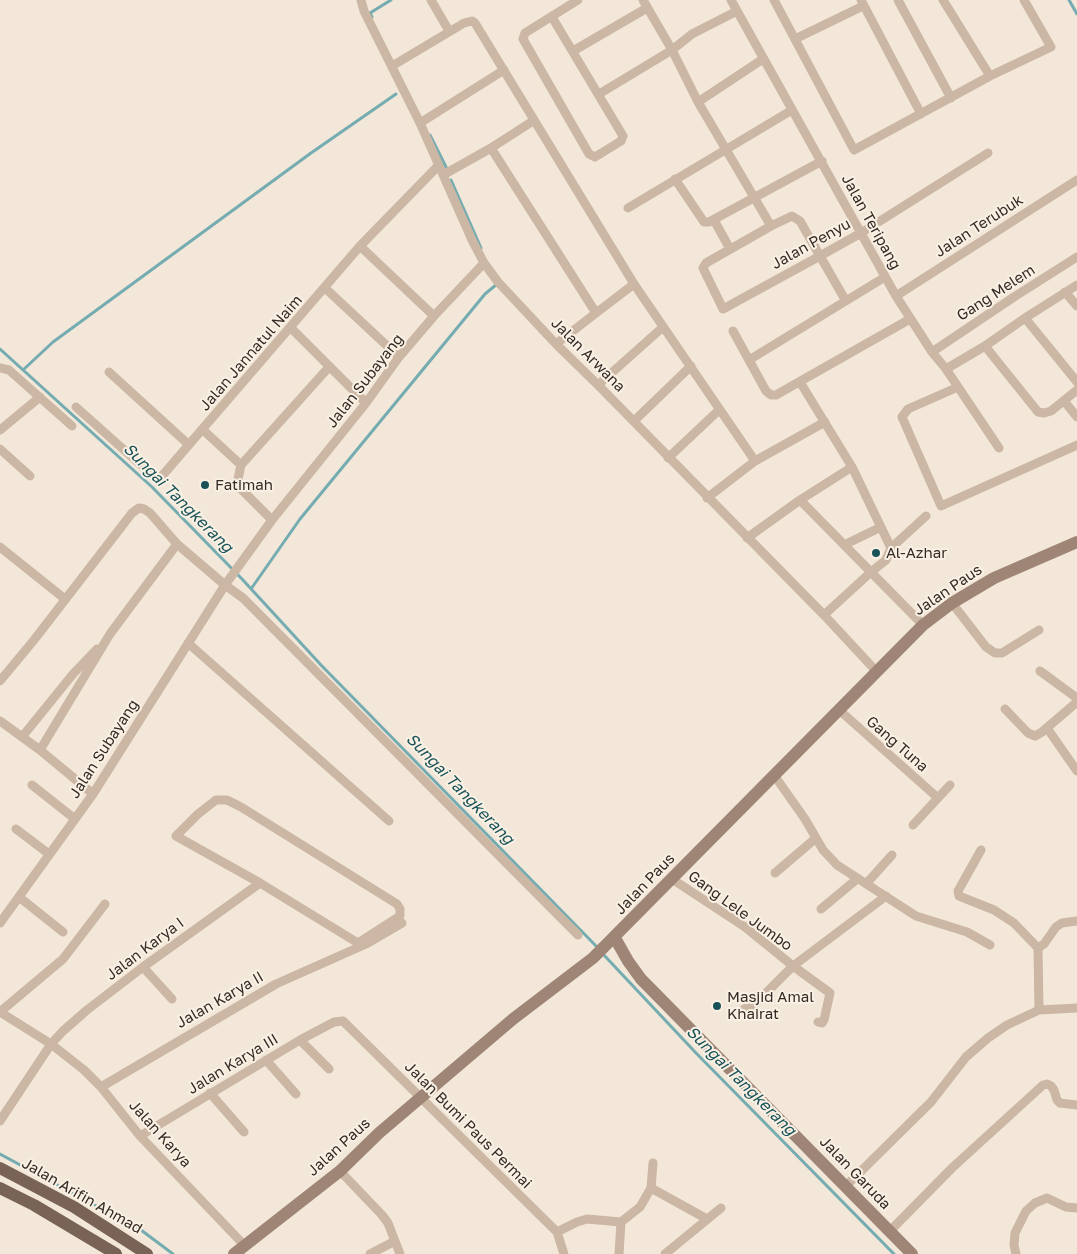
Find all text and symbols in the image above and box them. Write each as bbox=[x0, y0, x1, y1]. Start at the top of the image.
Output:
street label: Jalan Teripang bbox=[838, 171, 904, 273]
street label: Jalan Terubuk bbox=[932, 191, 1026, 261]
street label: Jalan Penyu bbox=[768, 215, 854, 273]
street label: Gang Melem bbox=[954, 261, 1038, 325]
street label: Jalan Jannatul Naim bbox=[196, 291, 306, 415]
street label: Jalan Arwana bbox=[547, 314, 629, 396]
street label: Jalan Subayang bbox=[323, 331, 407, 431]
water label: Sungai Tangkerang bbox=[119, 439, 237, 557]
place label: Fatimah bbox=[215, 476, 273, 494]
marker: Fatimah bbox=[199, 479, 211, 491]
place label: Al-Azhar bbox=[886, 544, 947, 562]
marker: Al-Azhar bbox=[870, 547, 882, 559]
street label: Jalan Paus bbox=[911, 561, 985, 619]
street label: Jalan Subayang bbox=[65, 696, 143, 802]
street label: Gang Tuna bbox=[862, 712, 932, 776]
water label: Sungai Tangkerang bbox=[402, 729, 518, 849]
street label: Jalan Paus bbox=[611, 850, 679, 918]
street label: Gang Lele Jumbo bbox=[684, 867, 796, 955]
street label: Jalan Karya I bbox=[102, 914, 188, 984]
street label: Jalan Karya II bbox=[173, 968, 267, 1032]
place label: Masjid Amal Khairat bbox=[727, 988, 814, 1023]
marker: Masjid Amal Khairat bbox=[711, 1000, 723, 1012]
water label: Sungai Tangkerang bbox=[682, 1022, 800, 1140]
street label: Jalan Karya III bbox=[185, 1030, 281, 1098]
street label: Jalan Bumi Paus Permai bbox=[401, 1058, 535, 1192]
street label: Jalan Karya bbox=[125, 1097, 195, 1171]
street label: Jalan Paus bbox=[304, 1114, 374, 1180]
street label: Jalan Garuda bbox=[816, 1133, 894, 1213]
street label: Jalan Arifin Ahmad bbox=[19, 1154, 145, 1238]

